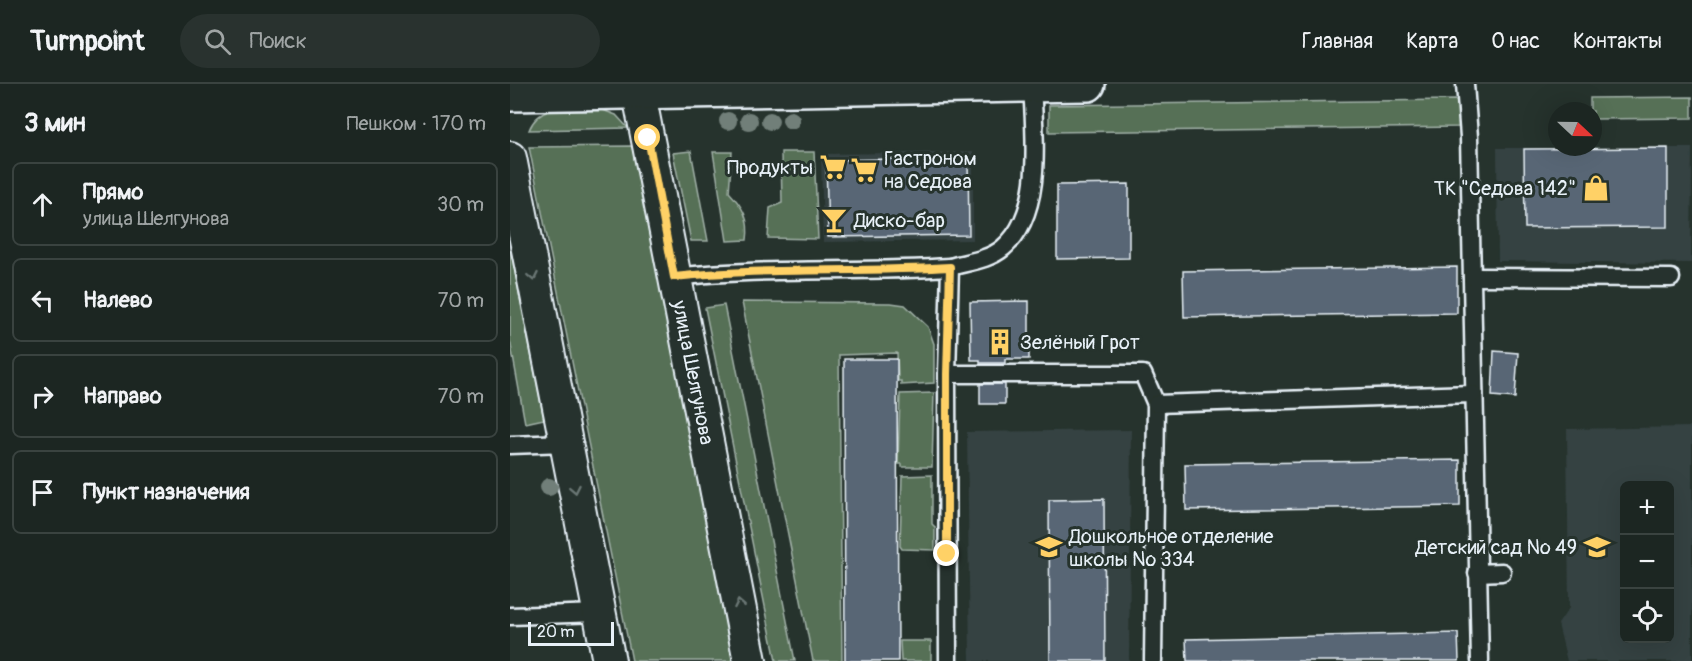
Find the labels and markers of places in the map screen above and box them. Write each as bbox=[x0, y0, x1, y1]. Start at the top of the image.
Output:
place label: Гастроном на Седова bbox=[884, 146, 977, 194]
supermarket icon: Продукты bbox=[818, 152, 848, 182]
place label: Продукты bbox=[727, 155, 813, 180]
supermarket icon: Гастроном на Седова bbox=[849, 155, 879, 185]
shop icon: ТК "Седова 142" bbox=[1581, 173, 1611, 203]
place label: ТК "Седова 142" bbox=[1434, 176, 1576, 201]
bar icon: Диско-бар bbox=[819, 205, 849, 235]
place label: Диско-бар bbox=[853, 208, 945, 233]
building icon: Зелёный Грот bbox=[985, 327, 1015, 357]
place label: Зелёный Грот bbox=[1020, 330, 1140, 355]
place label: Дошкольное отделение школы № 334 bbox=[1068, 524, 1273, 572]
school or university icon: Дошкольное отделение школы № 334 bbox=[1034, 532, 1064, 562]
school or university icon: Детский сад № 49 bbox=[1582, 532, 1612, 562]
place label: Детский сад № 49 bbox=[1415, 535, 1577, 560]

